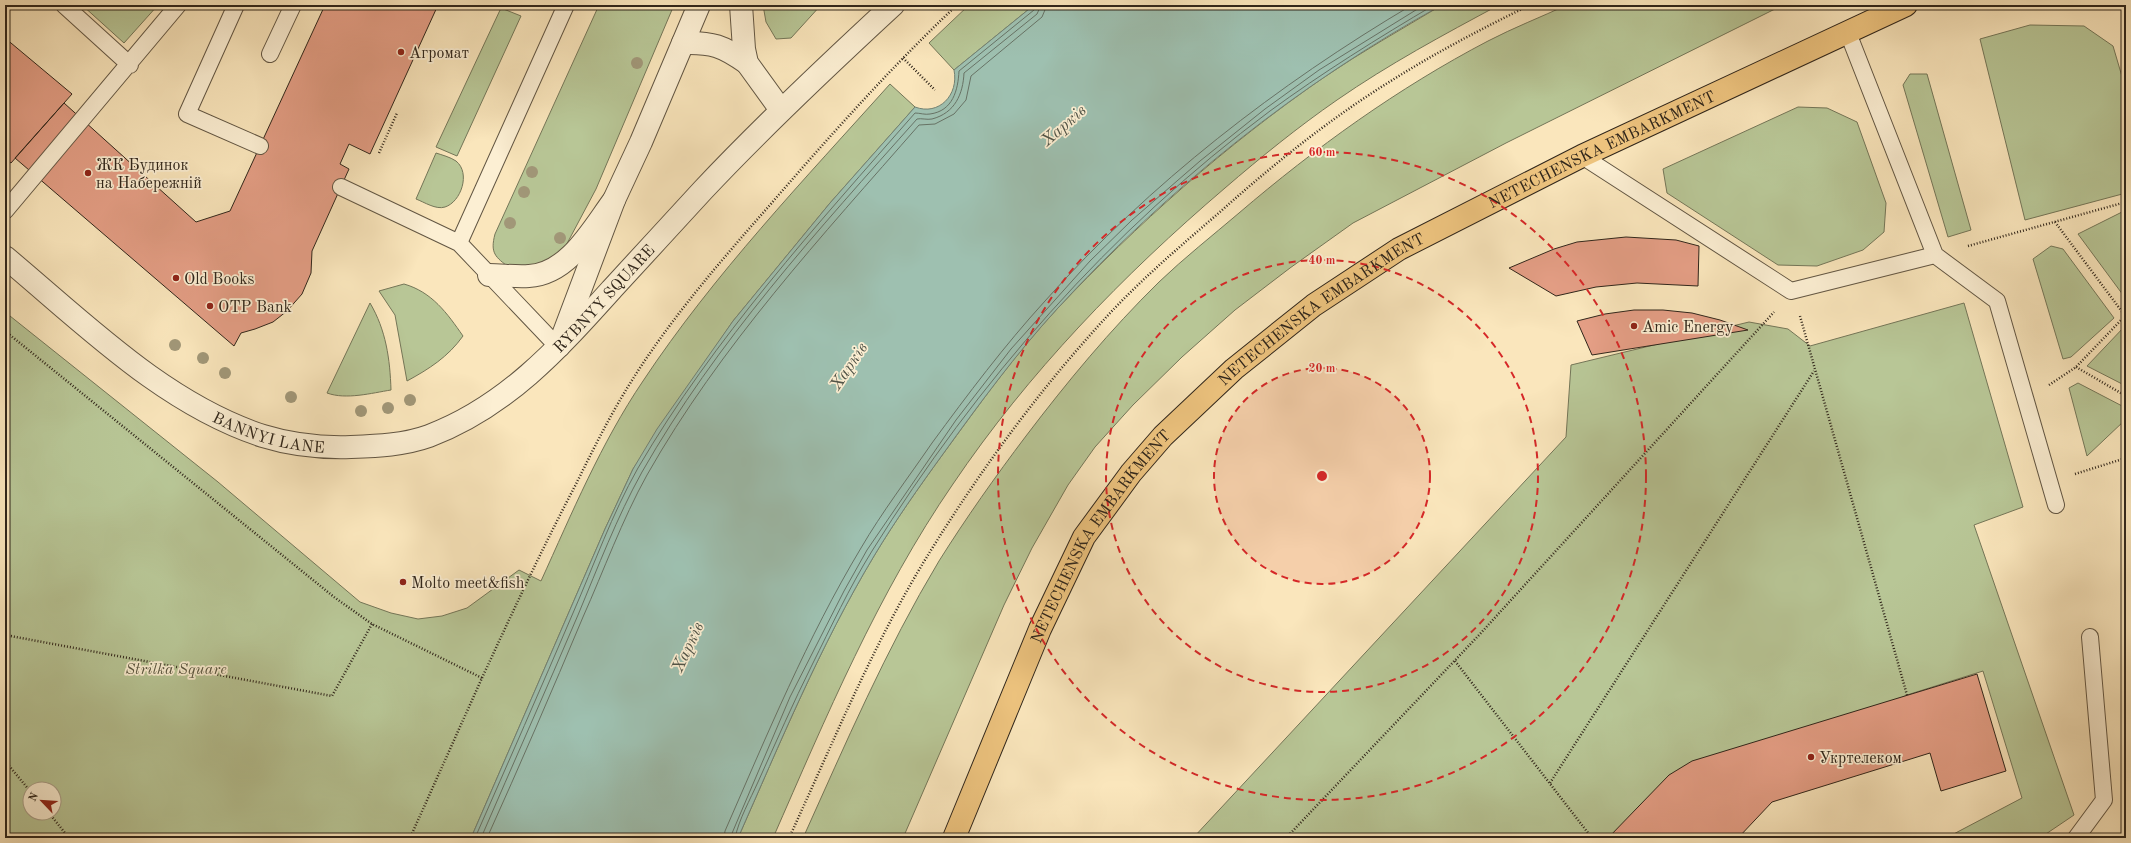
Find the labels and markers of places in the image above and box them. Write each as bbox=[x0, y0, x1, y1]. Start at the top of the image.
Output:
place label: Агромат bbox=[409, 46, 469, 62]
marker: Агромат bbox=[396, 47, 406, 57]
place label: ЖК Будинок на Набережній bbox=[96, 158, 202, 192]
marker: ЖК Будинок на Набережній bbox=[83, 168, 93, 178]
place label: Old Books bbox=[184, 272, 255, 288]
marker: Old Books bbox=[171, 273, 181, 283]
place label: OTP Bank bbox=[218, 300, 292, 316]
marker: OTP Bank bbox=[205, 301, 215, 311]
place label: Amic Energy bbox=[1642, 320, 1734, 336]
marker: Amic Energy bbox=[1629, 321, 1639, 331]
centre of rings bbox=[1315, 469, 1329, 483]
place label: Molto meet&fish bbox=[411, 576, 525, 592]
marker: Molto meet&fish bbox=[398, 577, 408, 587]
place label: Укртелеком bbox=[1819, 751, 1902, 767]
marker: Укртелеком bbox=[1806, 752, 1816, 762]

